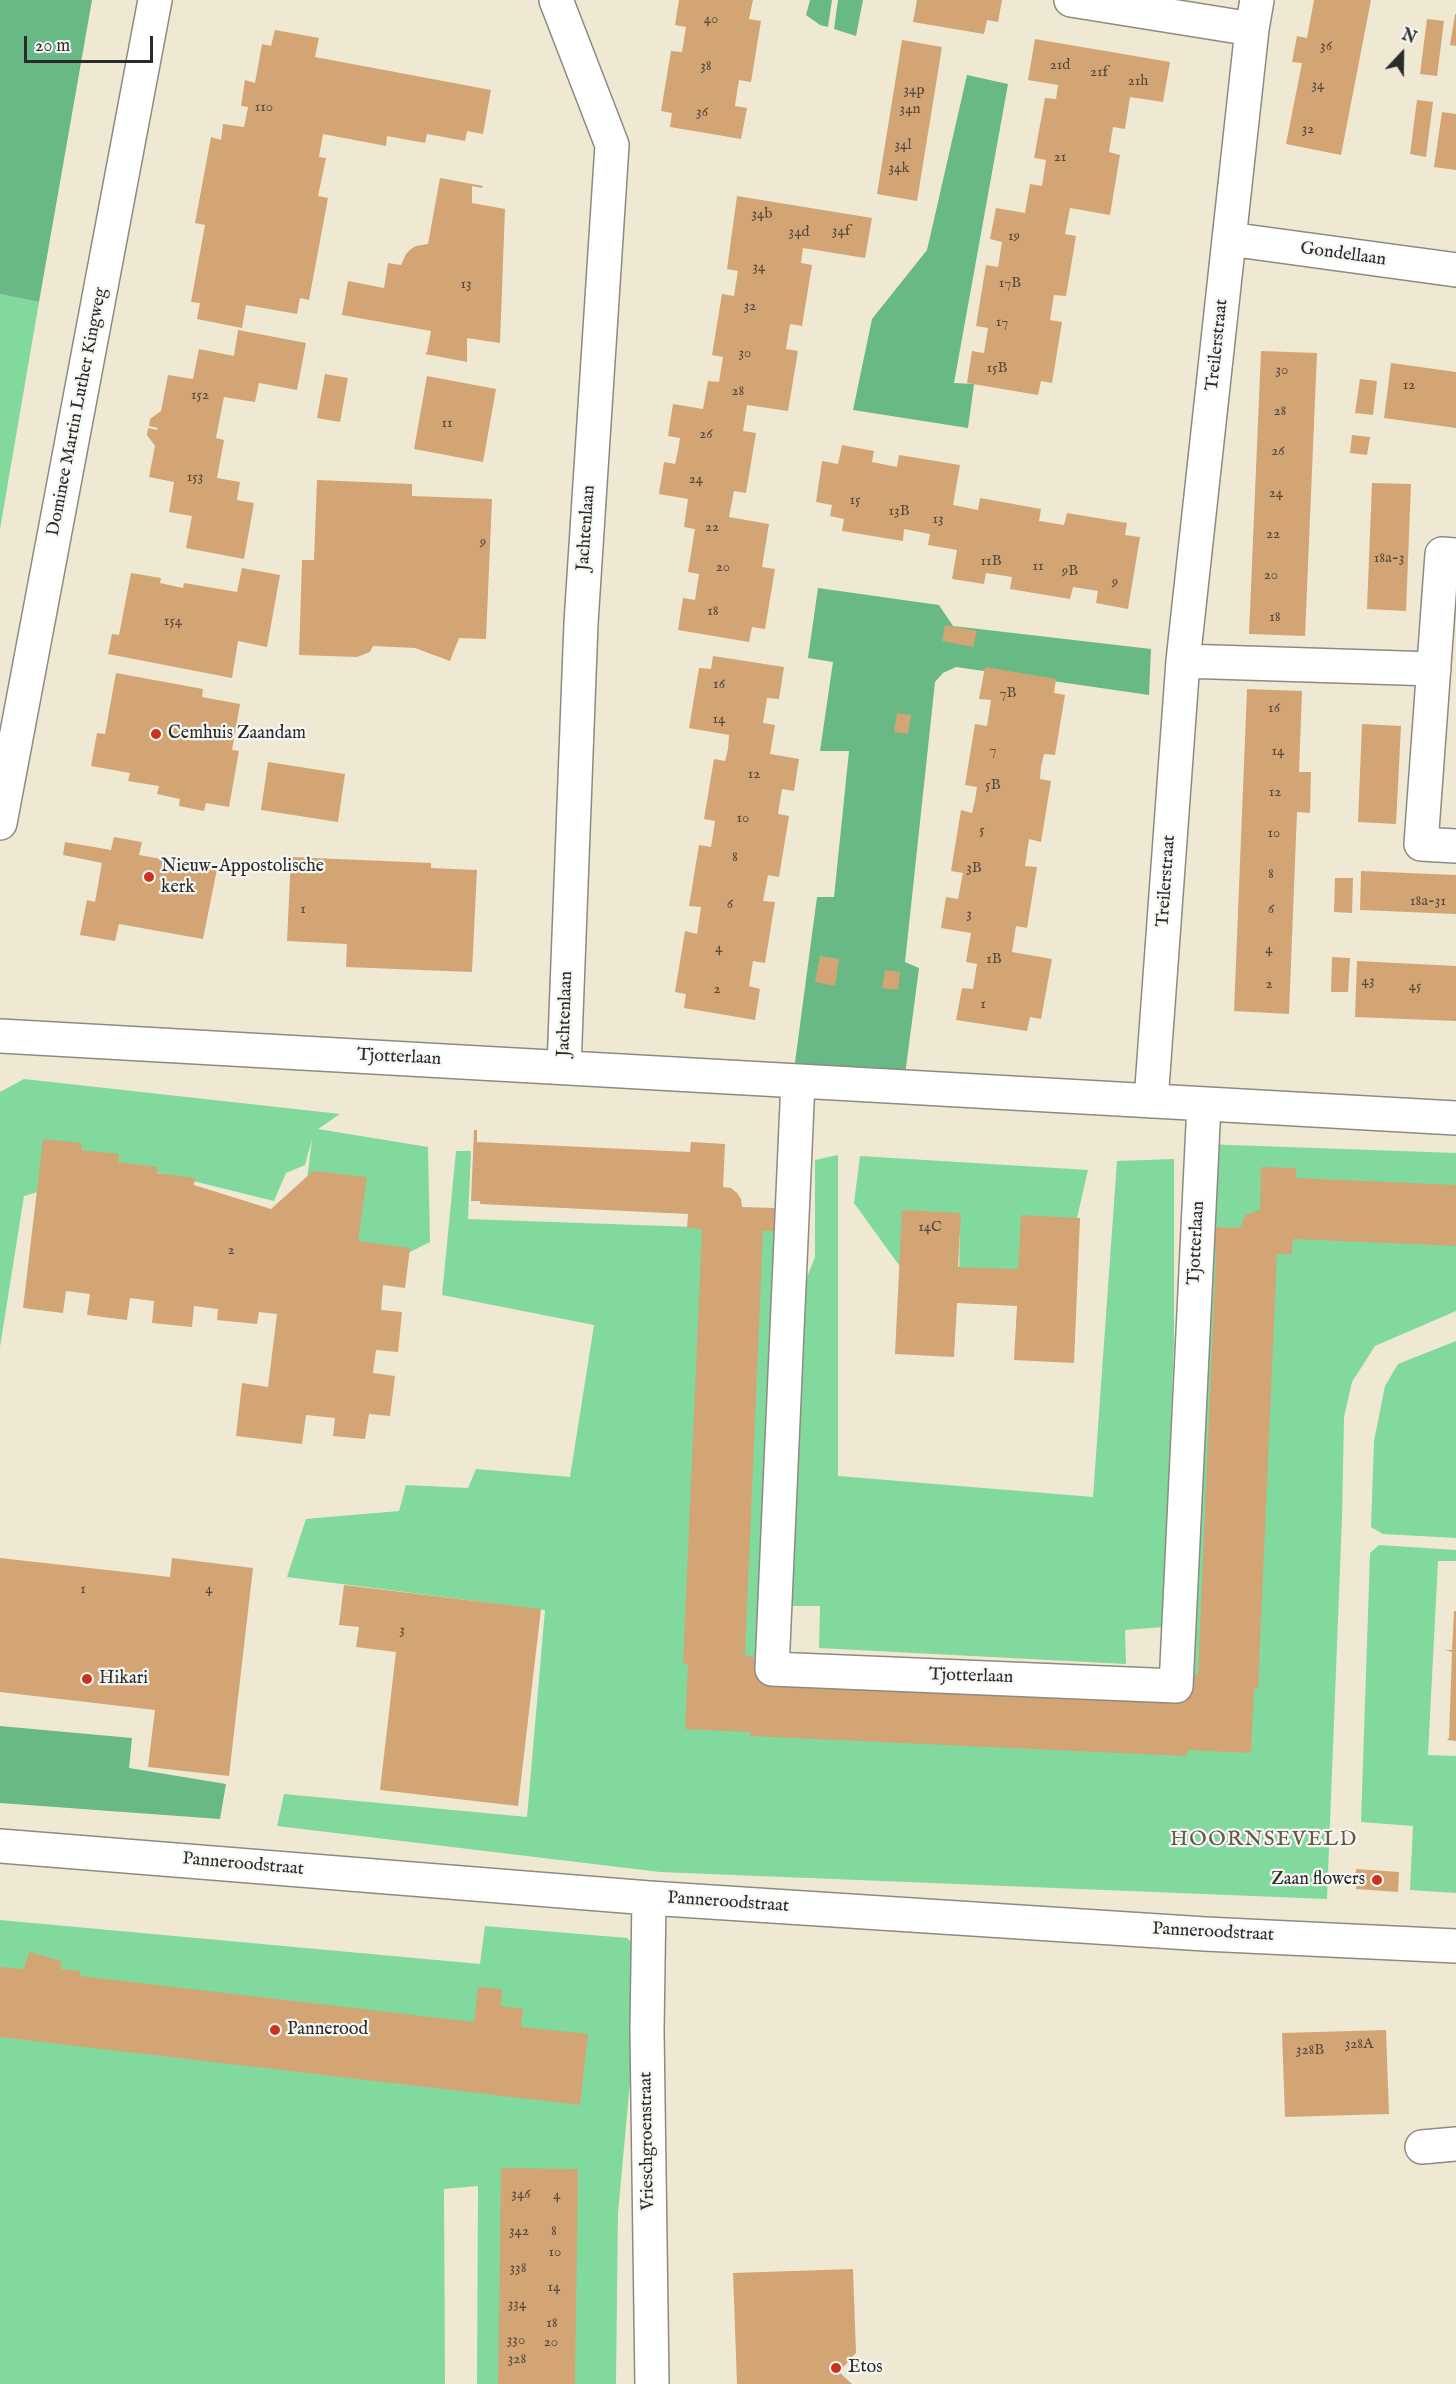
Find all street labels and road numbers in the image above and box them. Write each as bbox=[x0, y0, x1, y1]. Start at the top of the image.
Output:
street label: Gondellaan bbox=[1299, 238, 1387, 272]
street label: Dominee Martin Luther Kingweg bbox=[43, 286, 113, 538]
street label: Treilerstraat bbox=[1202, 298, 1234, 392]
street label: Jachtenlaan bbox=[573, 484, 601, 572]
street label: Treilerstraat bbox=[1153, 834, 1181, 928]
street label: Jachtenlaan bbox=[554, 971, 578, 1057]
street label: Tjotterlaan bbox=[356, 1045, 442, 1071]
street label: Tjotterlaan bbox=[1184, 1200, 1210, 1286]
street label: Tjotterlaan bbox=[928, 1665, 1014, 1689]
street label: Panneroodstraat bbox=[181, 1849, 305, 1881]
street label: Panneroodstraat bbox=[666, 1888, 790, 1918]
street label: Panneroodstraat bbox=[1152, 1919, 1274, 1947]
street label: Vrieschgroenstraat bbox=[636, 2071, 660, 2211]

